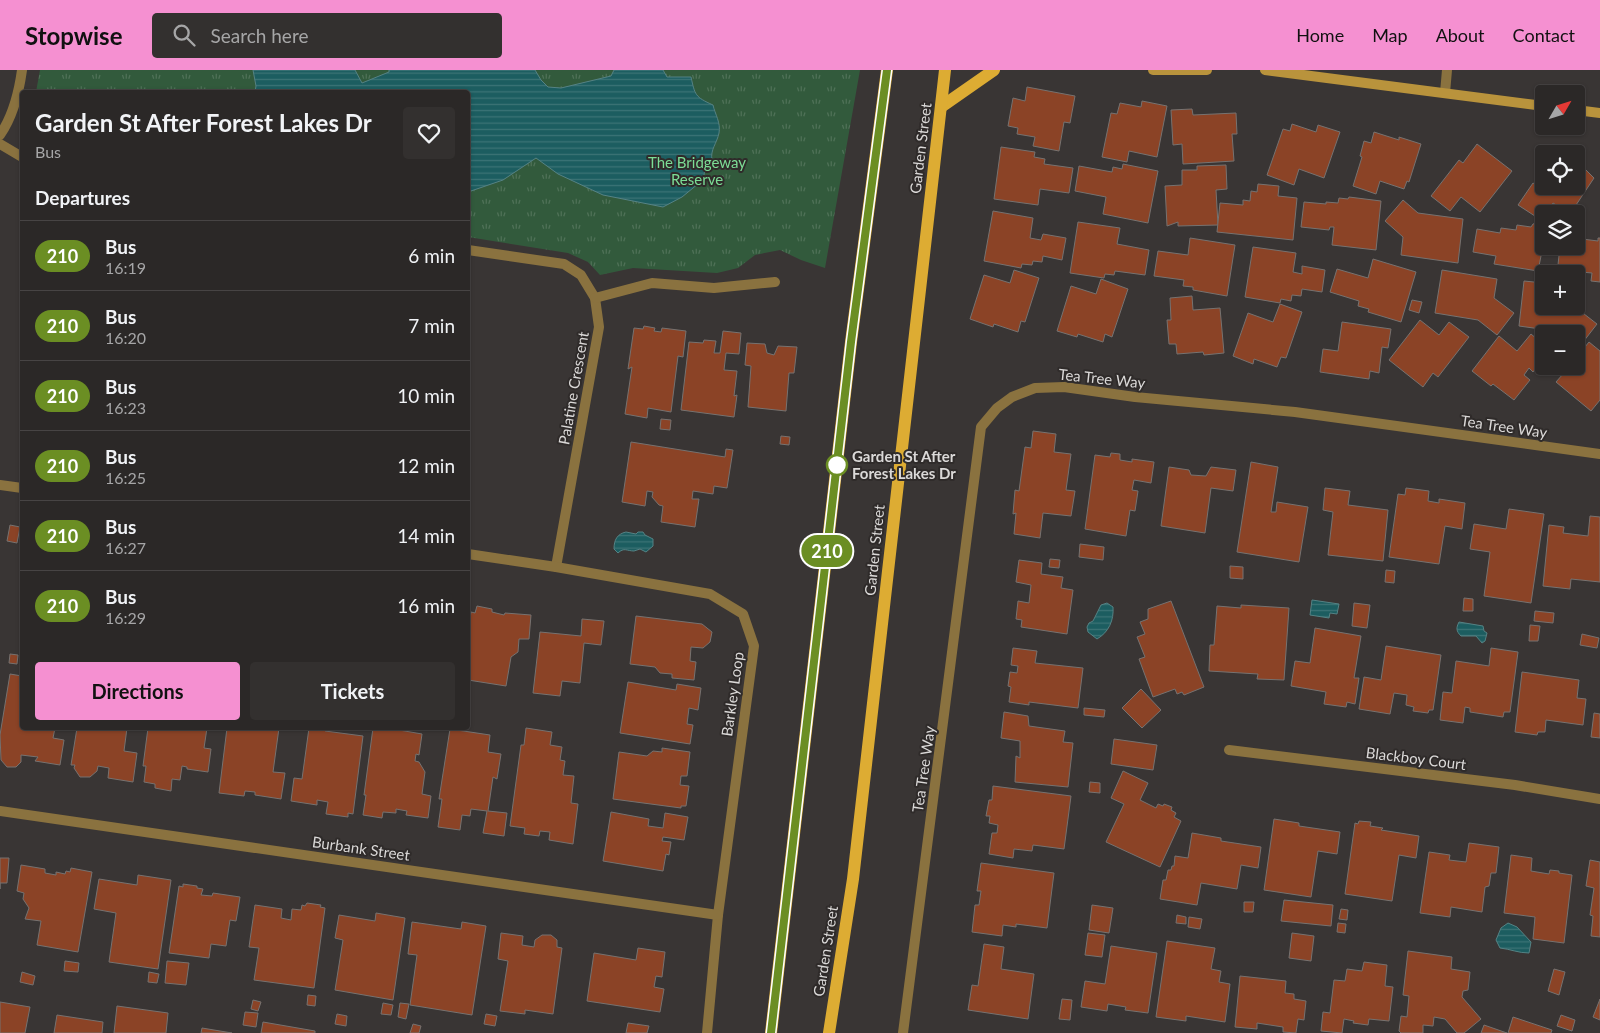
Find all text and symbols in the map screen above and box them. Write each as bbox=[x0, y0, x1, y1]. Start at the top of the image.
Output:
search box bbox=[152, 13, 502, 58]
text: Stopwise bbox=[25, 21, 122, 50]
icon: search bbox=[170, 21, 198, 49]
text: Search here bbox=[210, 24, 308, 47]
text: Home bbox=[1296, 24, 1344, 46]
text: Map bbox=[1372, 24, 1408, 46]
text: About bbox=[1436, 24, 1485, 46]
text: Contact bbox=[1513, 24, 1575, 46]
north arrow bbox=[1535, 85, 1585, 135]
map controls bbox=[1535, 85, 1585, 375]
street label: Garden Street bbox=[905, 101, 935, 195]
button: heart bbox=[403, 107, 455, 159]
text: Garden St After Forest Lakes Dr bbox=[35, 108, 372, 137]
text: Bus bbox=[35, 142, 61, 161]
button: locate bbox=[1535, 145, 1585, 195]
park label: The Bridgeway Reserve bbox=[648, 153, 746, 188]
text: Departures bbox=[35, 186, 130, 209]
button: layers bbox=[1535, 205, 1585, 255]
text: Bus bbox=[105, 235, 136, 258]
text: 6 min bbox=[408, 244, 455, 267]
text: 210 bbox=[47, 245, 78, 267]
text: 16:19 bbox=[105, 258, 146, 277]
button: + bbox=[1535, 265, 1585, 315]
text: Bus bbox=[105, 305, 136, 328]
text: 7 min bbox=[408, 314, 455, 337]
text: 210 bbox=[47, 315, 78, 337]
button: − bbox=[1535, 325, 1585, 375]
text: 16:20 bbox=[105, 328, 146, 347]
street label: Palatine Crescent bbox=[554, 329, 592, 446]
street label: Tea Tree Way bbox=[1058, 364, 1147, 392]
text: Bus bbox=[105, 375, 136, 398]
text: 10 min bbox=[397, 384, 455, 407]
text: 210 bbox=[47, 385, 78, 407]
text: 16:23 bbox=[105, 398, 146, 417]
street label: Tea Tree Way bbox=[1460, 411, 1549, 441]
text: Bus bbox=[105, 445, 136, 468]
place label: Garden St After Forest Lakes Dr bbox=[852, 447, 956, 482]
text: 12 min bbox=[397, 454, 455, 477]
marker: Garden St After Forest Lakes Dr bbox=[826, 454, 848, 476]
text: 210 bbox=[47, 455, 78, 477]
text: 16:25 bbox=[105, 468, 146, 487]
street label: Garden Street bbox=[860, 503, 888, 596]
text: Bus bbox=[105, 515, 136, 538]
text: 14 min bbox=[397, 524, 455, 547]
text: 210 bbox=[47, 525, 78, 547]
line badge: 210 bbox=[798, 535, 856, 567]
text: 16:27 bbox=[105, 538, 146, 557]
text: 210 bbox=[811, 540, 843, 562]
text: Bus bbox=[105, 585, 136, 608]
text: 16 min bbox=[397, 594, 455, 617]
text: 210 bbox=[47, 595, 78, 617]
text: 16:29 bbox=[105, 608, 146, 627]
street label: Barkley Loop bbox=[717, 651, 747, 737]
button: Directions bbox=[35, 662, 240, 720]
button: Tickets bbox=[250, 662, 455, 720]
street label: Tea Tree Way bbox=[908, 724, 938, 813]
street label: Blackboy Court bbox=[1365, 743, 1468, 773]
street label: Burbank Street bbox=[311, 832, 412, 864]
street label: Garden Street bbox=[809, 904, 841, 998]

